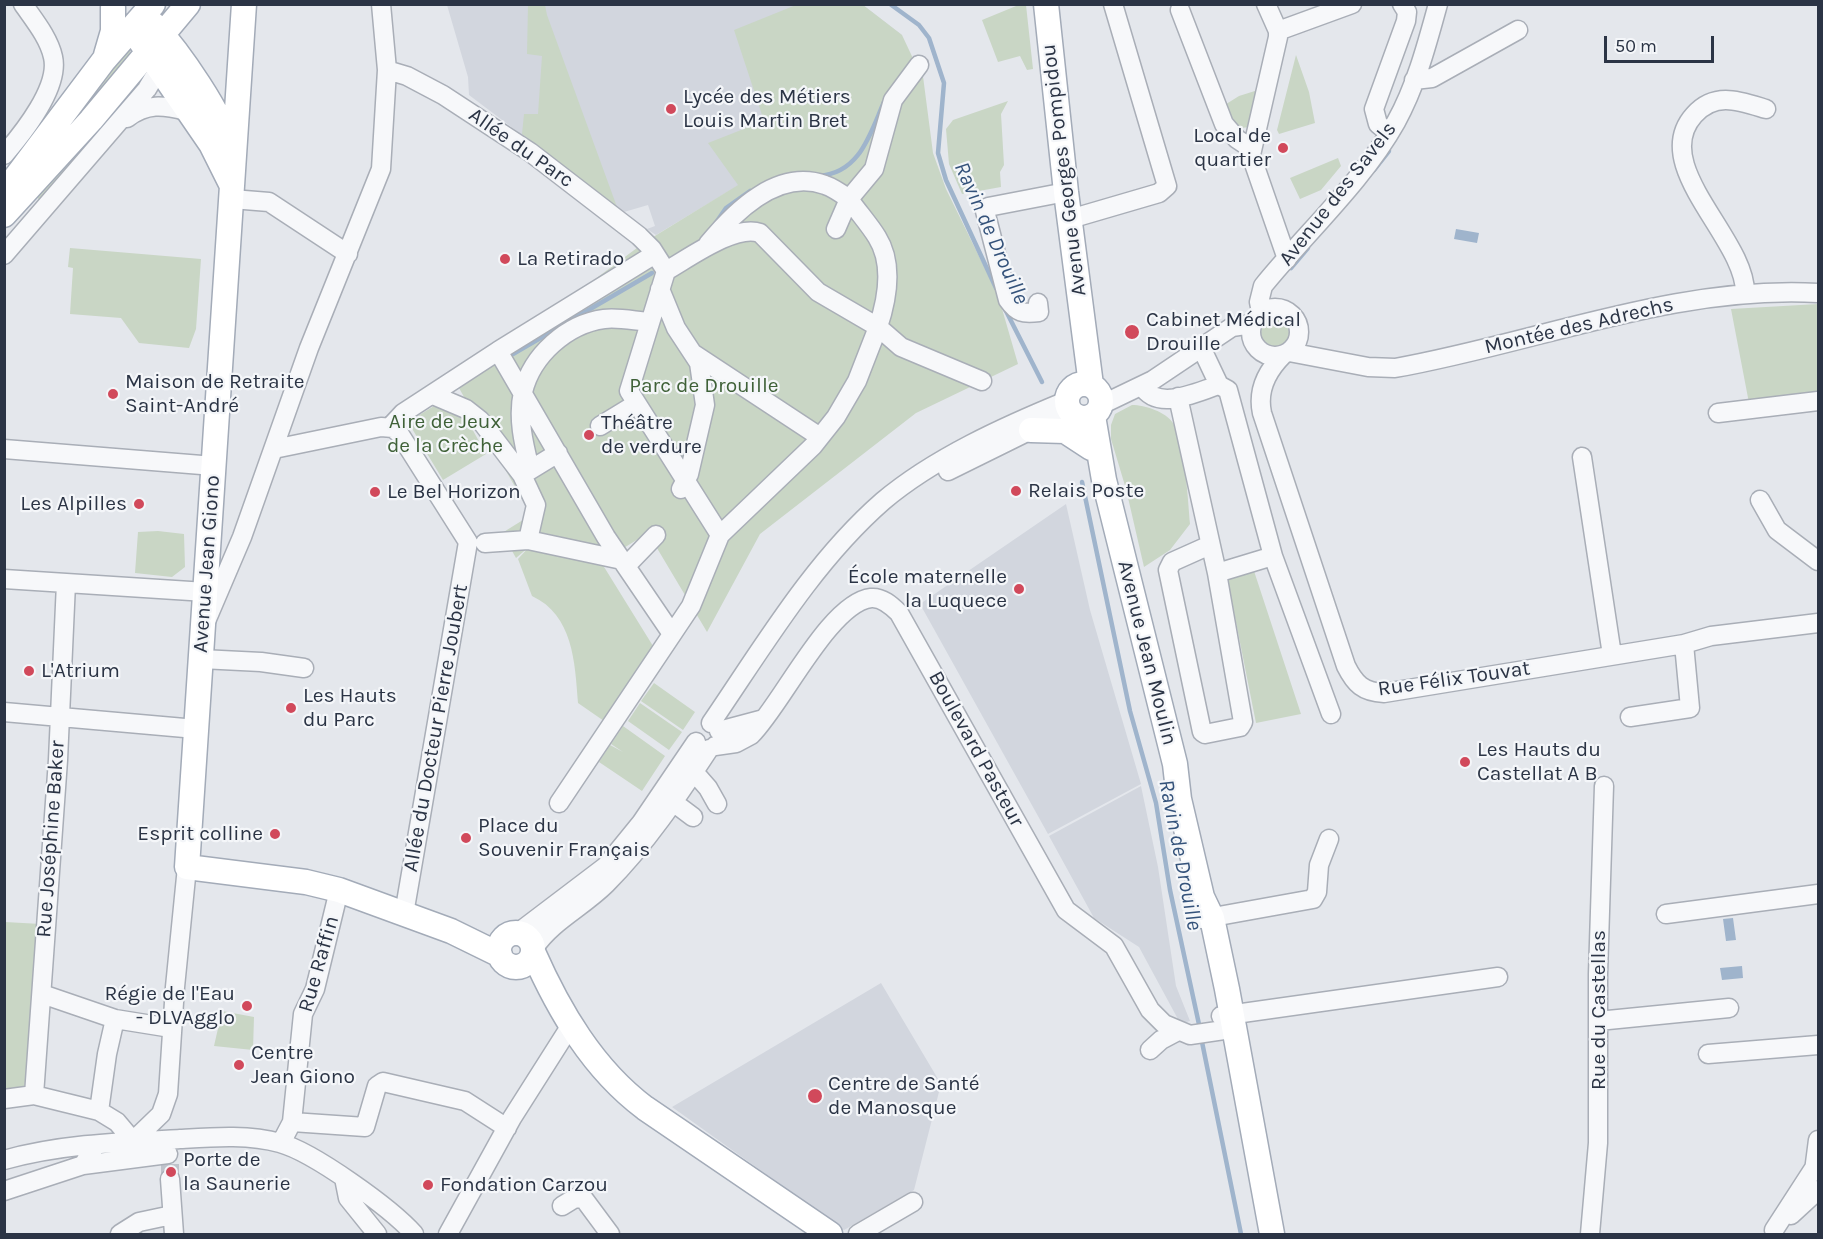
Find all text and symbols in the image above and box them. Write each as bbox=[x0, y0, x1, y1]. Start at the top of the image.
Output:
scale bar bbox=[1607, 24, 1716, 62]
text: 50 m bbox=[1615, 35, 1657, 57]
street label: Avenue Georges Pompidou bbox=[1036, 43, 1092, 297]
place label: Lycée des Métiers Louis Martin Bret bbox=[683, 84, 851, 134]
marker: Lycée des Métiers Louis Martin Bret bbox=[664, 102, 678, 116]
street label: Allée du Parc bbox=[464, 103, 578, 193]
street label: Avenue des Savels bbox=[1274, 117, 1402, 271]
place label: Local de quartier bbox=[1193, 123, 1271, 173]
marker: Local de quartier bbox=[1276, 141, 1290, 155]
water label: Ravin de Drouille bbox=[948, 158, 1034, 308]
place label: La Retirado bbox=[517, 246, 624, 272]
marker: La Retirado bbox=[498, 252, 512, 266]
street label: Montée des Adrechs bbox=[1482, 292, 1676, 360]
place label: Cabinet Médical Drouille bbox=[1146, 307, 1301, 357]
marker: Cabinet Médical Drouille bbox=[1123, 323, 1141, 341]
place label: Maison de Retraite Saint-André bbox=[125, 369, 305, 419]
park label: Parc de Drouille bbox=[629, 373, 779, 399]
marker: Maison de Retraite Saint-André bbox=[106, 387, 120, 401]
park label: Aire de Jeux de la Crèche bbox=[387, 409, 503, 459]
place label: Théâtre de verdure bbox=[601, 410, 702, 460]
marker: Théâtre de verdure bbox=[582, 428, 596, 442]
street label: Avenue Jean Giono bbox=[188, 474, 226, 654]
place label: Relais Poste bbox=[1028, 478, 1144, 504]
place label: Le Bel Horizon bbox=[387, 479, 521, 505]
marker: Relais Poste bbox=[1009, 484, 1023, 498]
marker: Le Bel Horizon bbox=[368, 485, 382, 499]
place label: Les Alpilles bbox=[20, 491, 127, 517]
marker: Les Alpilles bbox=[132, 497, 146, 511]
street label: Avenue Jean Moulin bbox=[1112, 558, 1182, 748]
place label: École maternelle la Luquece bbox=[848, 564, 1007, 614]
street label: Allée du Docteur Pierre Joubert bbox=[398, 582, 474, 874]
marker: École maternelle la Luquece bbox=[1012, 582, 1026, 596]
street label: Rue Félix Touvat bbox=[1376, 656, 1532, 702]
place label: L'Atrium bbox=[41, 658, 120, 684]
marker: L'Atrium bbox=[22, 664, 36, 678]
street label: Boulevard Pasteur bbox=[923, 667, 1029, 831]
place label: Les Hauts du Parc bbox=[303, 683, 397, 733]
marker: Les Hauts du Parc bbox=[284, 701, 298, 715]
place label: Les Hauts du Castellat A B bbox=[1477, 737, 1601, 787]
street label: Rue Joséphine Baker bbox=[32, 740, 70, 938]
marker: Les Hauts du Castellat A B bbox=[1458, 755, 1472, 769]
water label: Ravin de Drouille bbox=[1152, 777, 1208, 933]
place label: Place du Souvenir Français bbox=[478, 813, 650, 863]
place label: Esprit colline bbox=[137, 821, 263, 847]
marker: Esprit colline bbox=[268, 827, 282, 841]
marker: Place du Souvenir Français bbox=[459, 831, 473, 845]
street label: Rue Raffin bbox=[293, 913, 345, 1015]
street label: Rue du Castellas bbox=[1586, 930, 1612, 1090]
place label: Régie de l'Eau - DLVAgglo bbox=[104, 981, 235, 1031]
marker: Régie de l'Eau - DLVAgglo bbox=[240, 999, 254, 1013]
place label: Centre Jean Giono bbox=[251, 1040, 355, 1090]
marker: Centre Jean Giono bbox=[232, 1058, 246, 1072]
place label: Centre de Santé de Manosque bbox=[828, 1071, 979, 1121]
marker: Centre de Santé de Manosque bbox=[806, 1087, 824, 1105]
place label: Porte de la Saunerie bbox=[183, 1147, 290, 1197]
marker: Porte de la Saunerie bbox=[164, 1165, 178, 1179]
place label: Fondation Carzou bbox=[440, 1172, 608, 1198]
marker: Fondation Carzou bbox=[421, 1178, 435, 1192]

